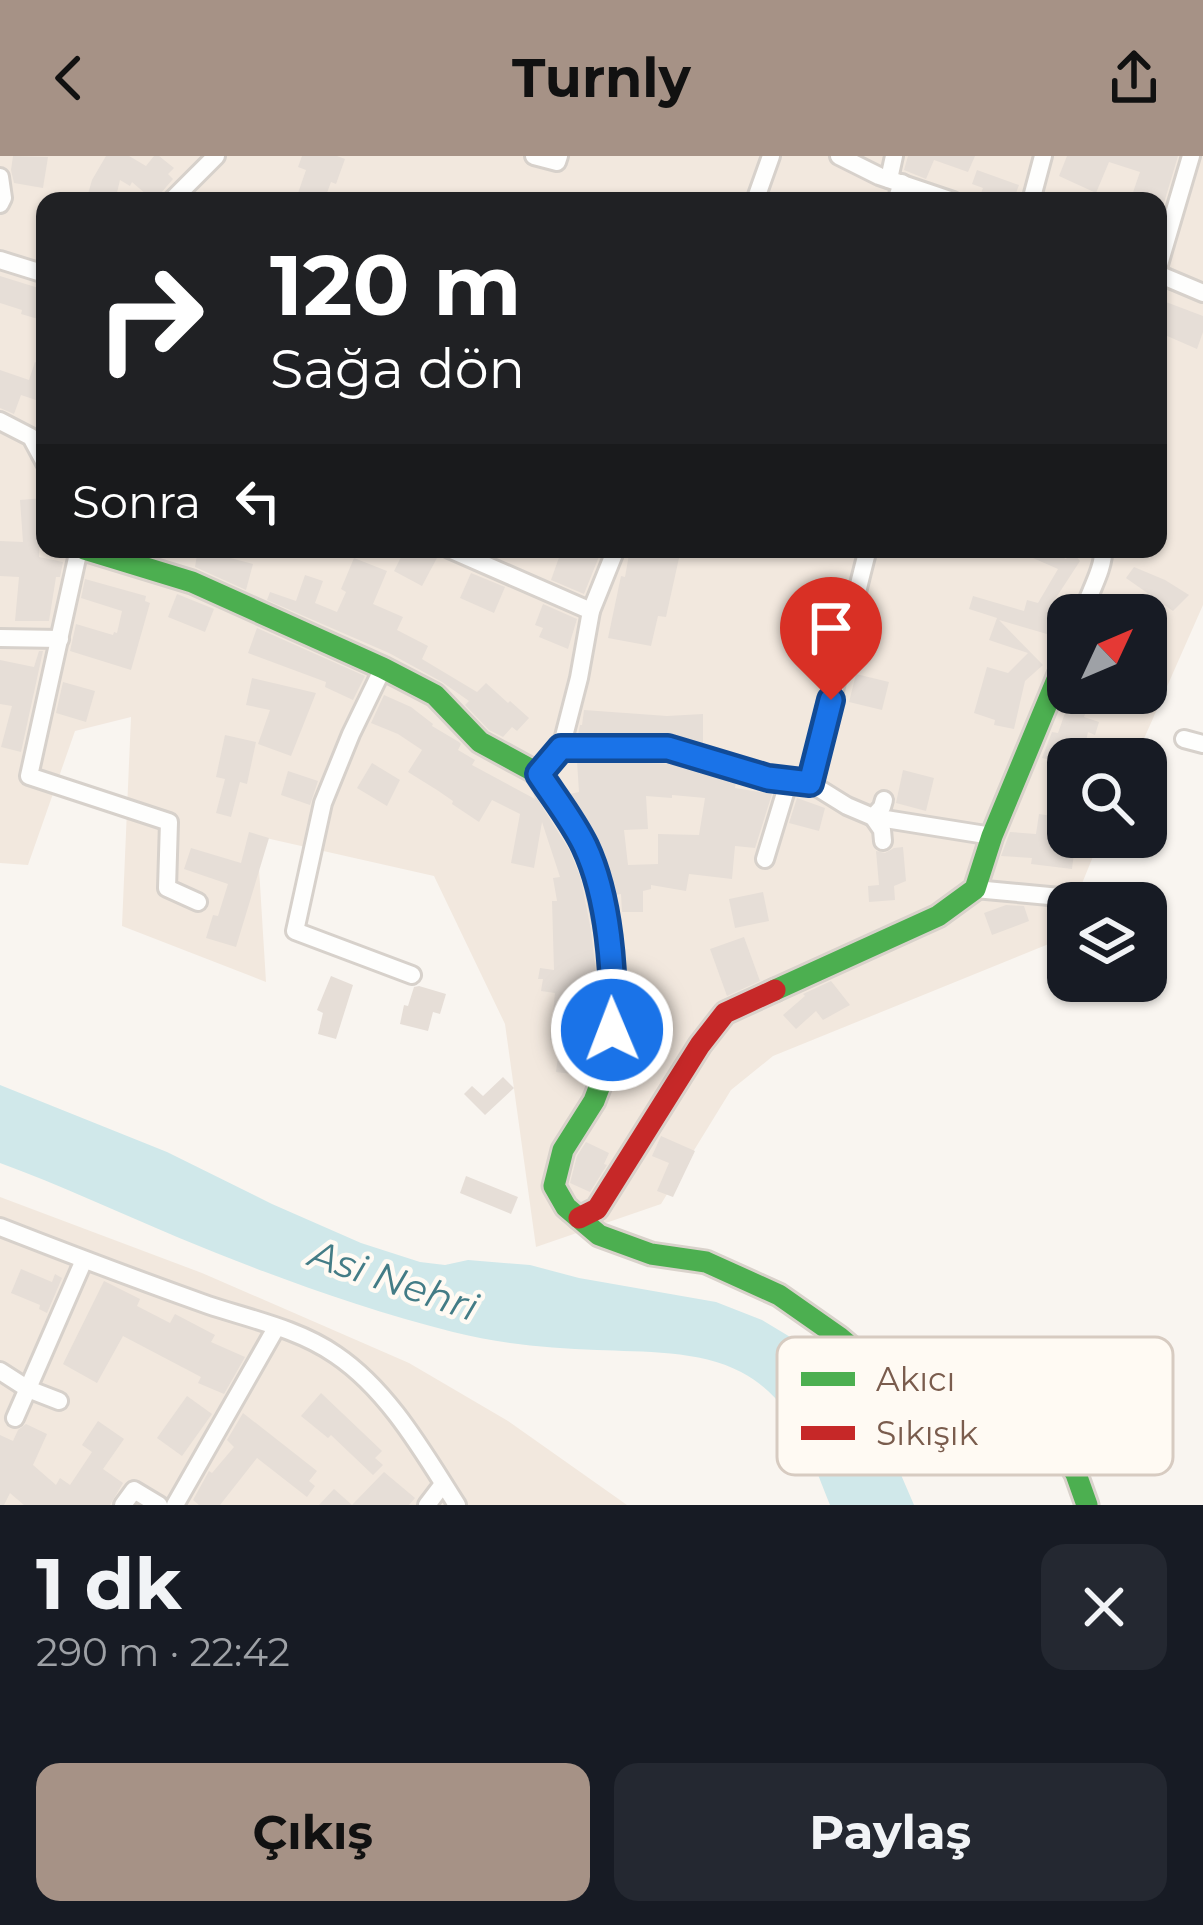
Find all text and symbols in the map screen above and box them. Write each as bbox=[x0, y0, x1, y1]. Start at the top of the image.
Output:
icon: back bbox=[36, 45, 102, 111]
text: Turnly bbox=[512, 45, 691, 111]
icon: share bbox=[1101, 45, 1167, 111]
text: 120 m bbox=[270, 234, 521, 336]
icon: right bbox=[72, 240, 228, 396]
text: Sağa dön bbox=[270, 336, 525, 402]
icon: left bbox=[225, 468, 291, 534]
text: Sonra bbox=[72, 474, 201, 529]
pin bbox=[780, 577, 882, 700]
north arrow bbox=[1047, 594, 1167, 714]
map controls bbox=[1047, 594, 1167, 1002]
icon: arrive bbox=[798, 595, 864, 661]
button: search bbox=[1047, 738, 1167, 858]
button: layers bbox=[1047, 882, 1167, 1002]
position arrow bbox=[549, 967, 675, 1093]
water label: Asi Nehri bbox=[302, 1228, 485, 1331]
legend bbox=[777, 1337, 1173, 1475]
text: Akıcı bbox=[876, 1359, 955, 1399]
text: Sıkışık bbox=[876, 1413, 979, 1453]
text: 1 dk bbox=[36, 1539, 182, 1627]
button: close bbox=[1041, 1544, 1167, 1670]
text: 290 m · 22:42 bbox=[36, 1628, 290, 1676]
button: Çıkış bbox=[36, 1763, 590, 1901]
button: Paylaş bbox=[614, 1763, 1167, 1901]

